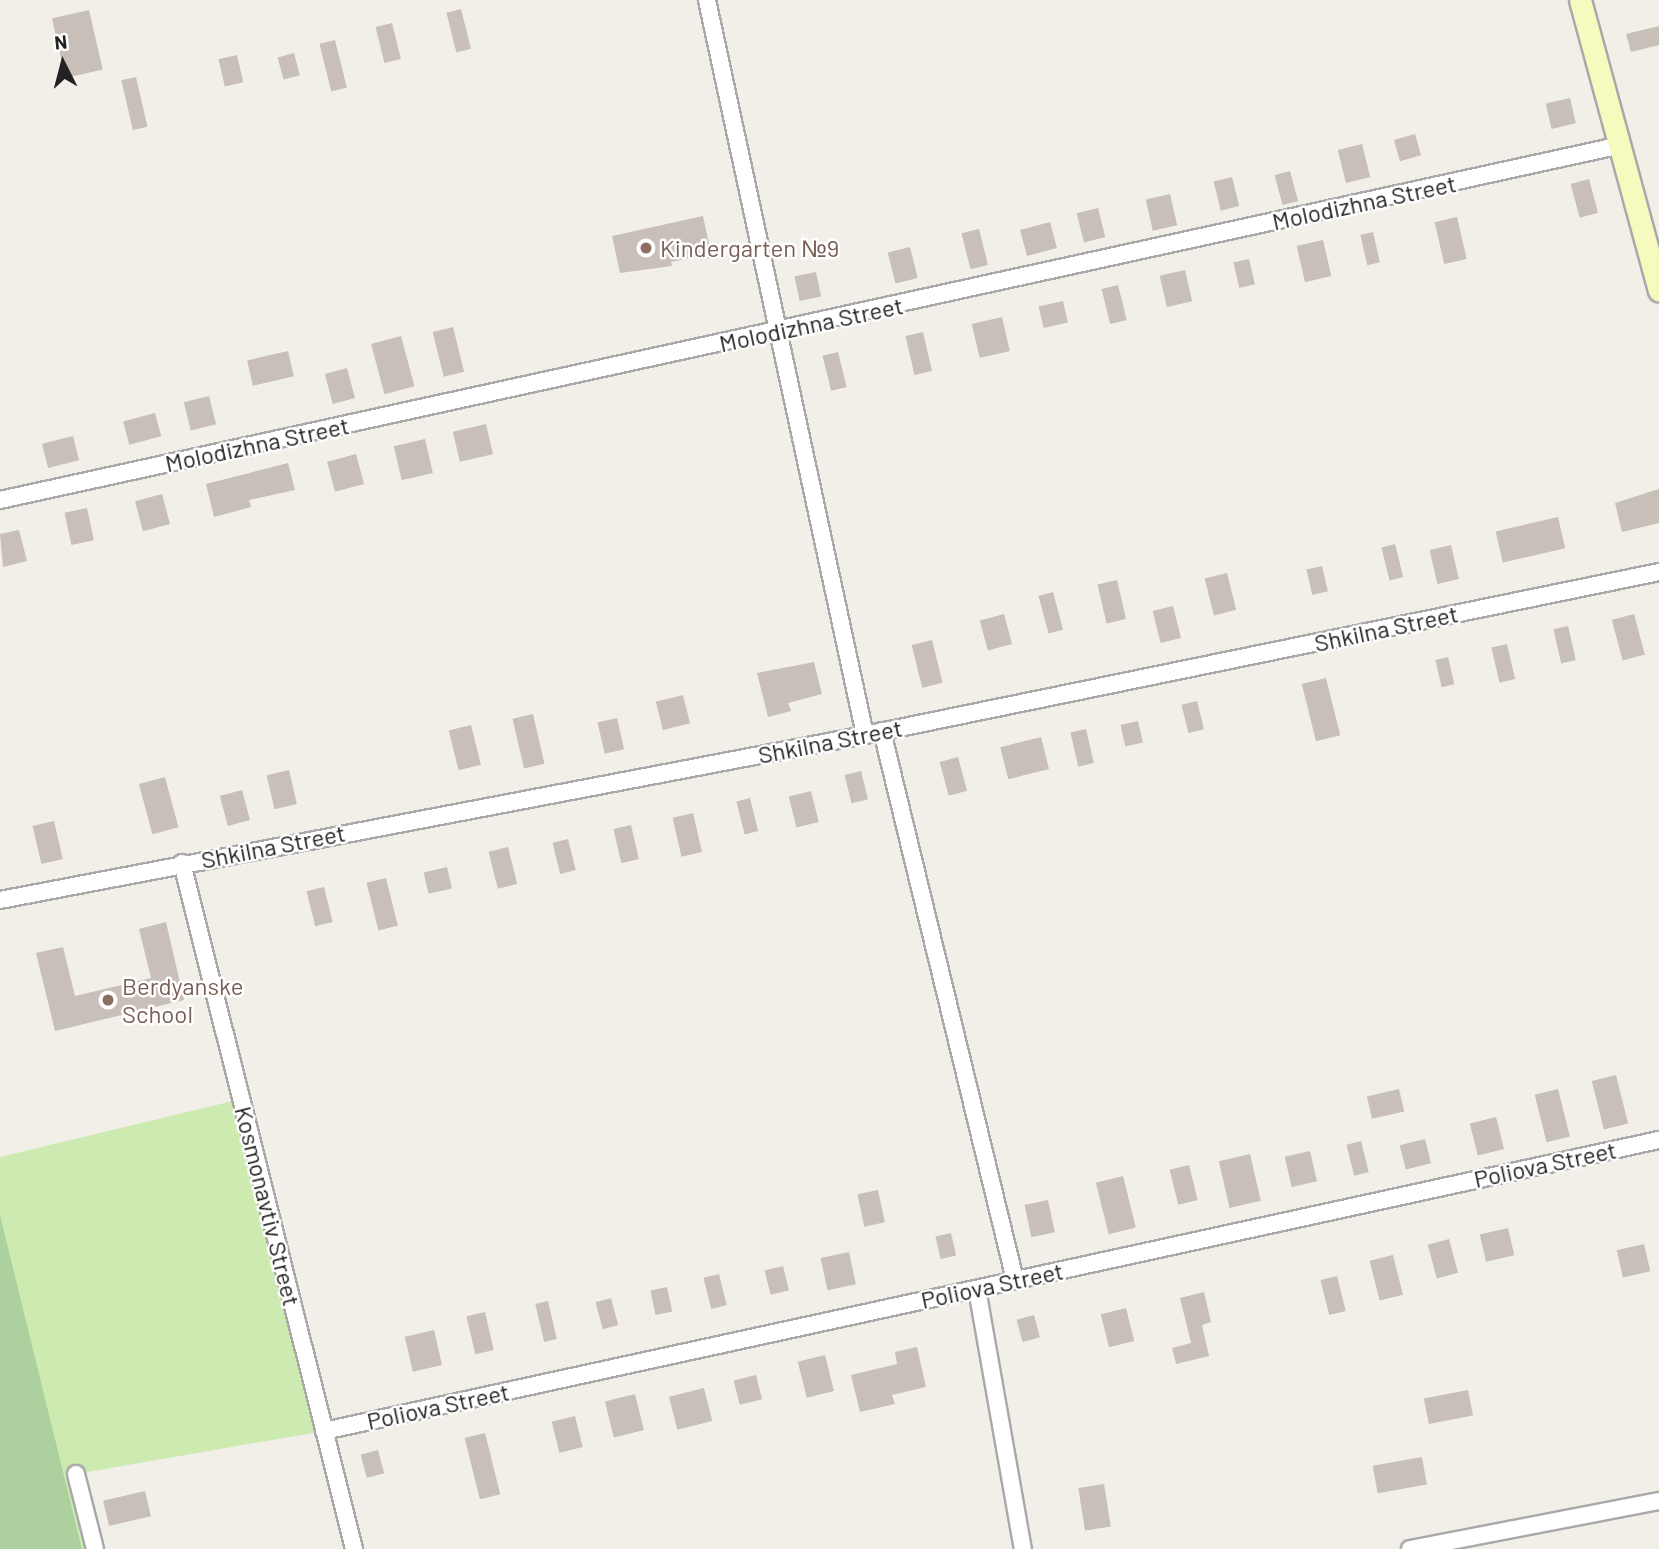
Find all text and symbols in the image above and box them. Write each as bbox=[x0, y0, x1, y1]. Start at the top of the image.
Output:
north arrow bbox=[28, 28, 98, 98]
text: N bbox=[53, 30, 68, 54]
street label: Molodizhna Street bbox=[1269, 168, 1459, 236]
place label: Kindergarten №9 bbox=[660, 234, 839, 262]
marker: Kindergarten №9 bbox=[638, 240, 654, 256]
street label: Molodizhna Street bbox=[716, 290, 906, 358]
street label: Molodizhna Street bbox=[162, 410, 352, 478]
street label: Shkilna Street bbox=[1312, 599, 1460, 657]
street label: Shkilna Street bbox=[756, 713, 904, 769]
street label: Shkilna Street bbox=[199, 818, 347, 874]
place label: Berdyanske School bbox=[122, 972, 243, 1028]
marker: Berdyanske School bbox=[100, 992, 116, 1008]
street label: Kosmonavtiv Street bbox=[229, 1103, 307, 1309]
street label: Poliova Street bbox=[1471, 1135, 1619, 1193]
street label: Poliova Street bbox=[918, 1256, 1066, 1314]
street label: Poliova Street bbox=[364, 1377, 512, 1435]

